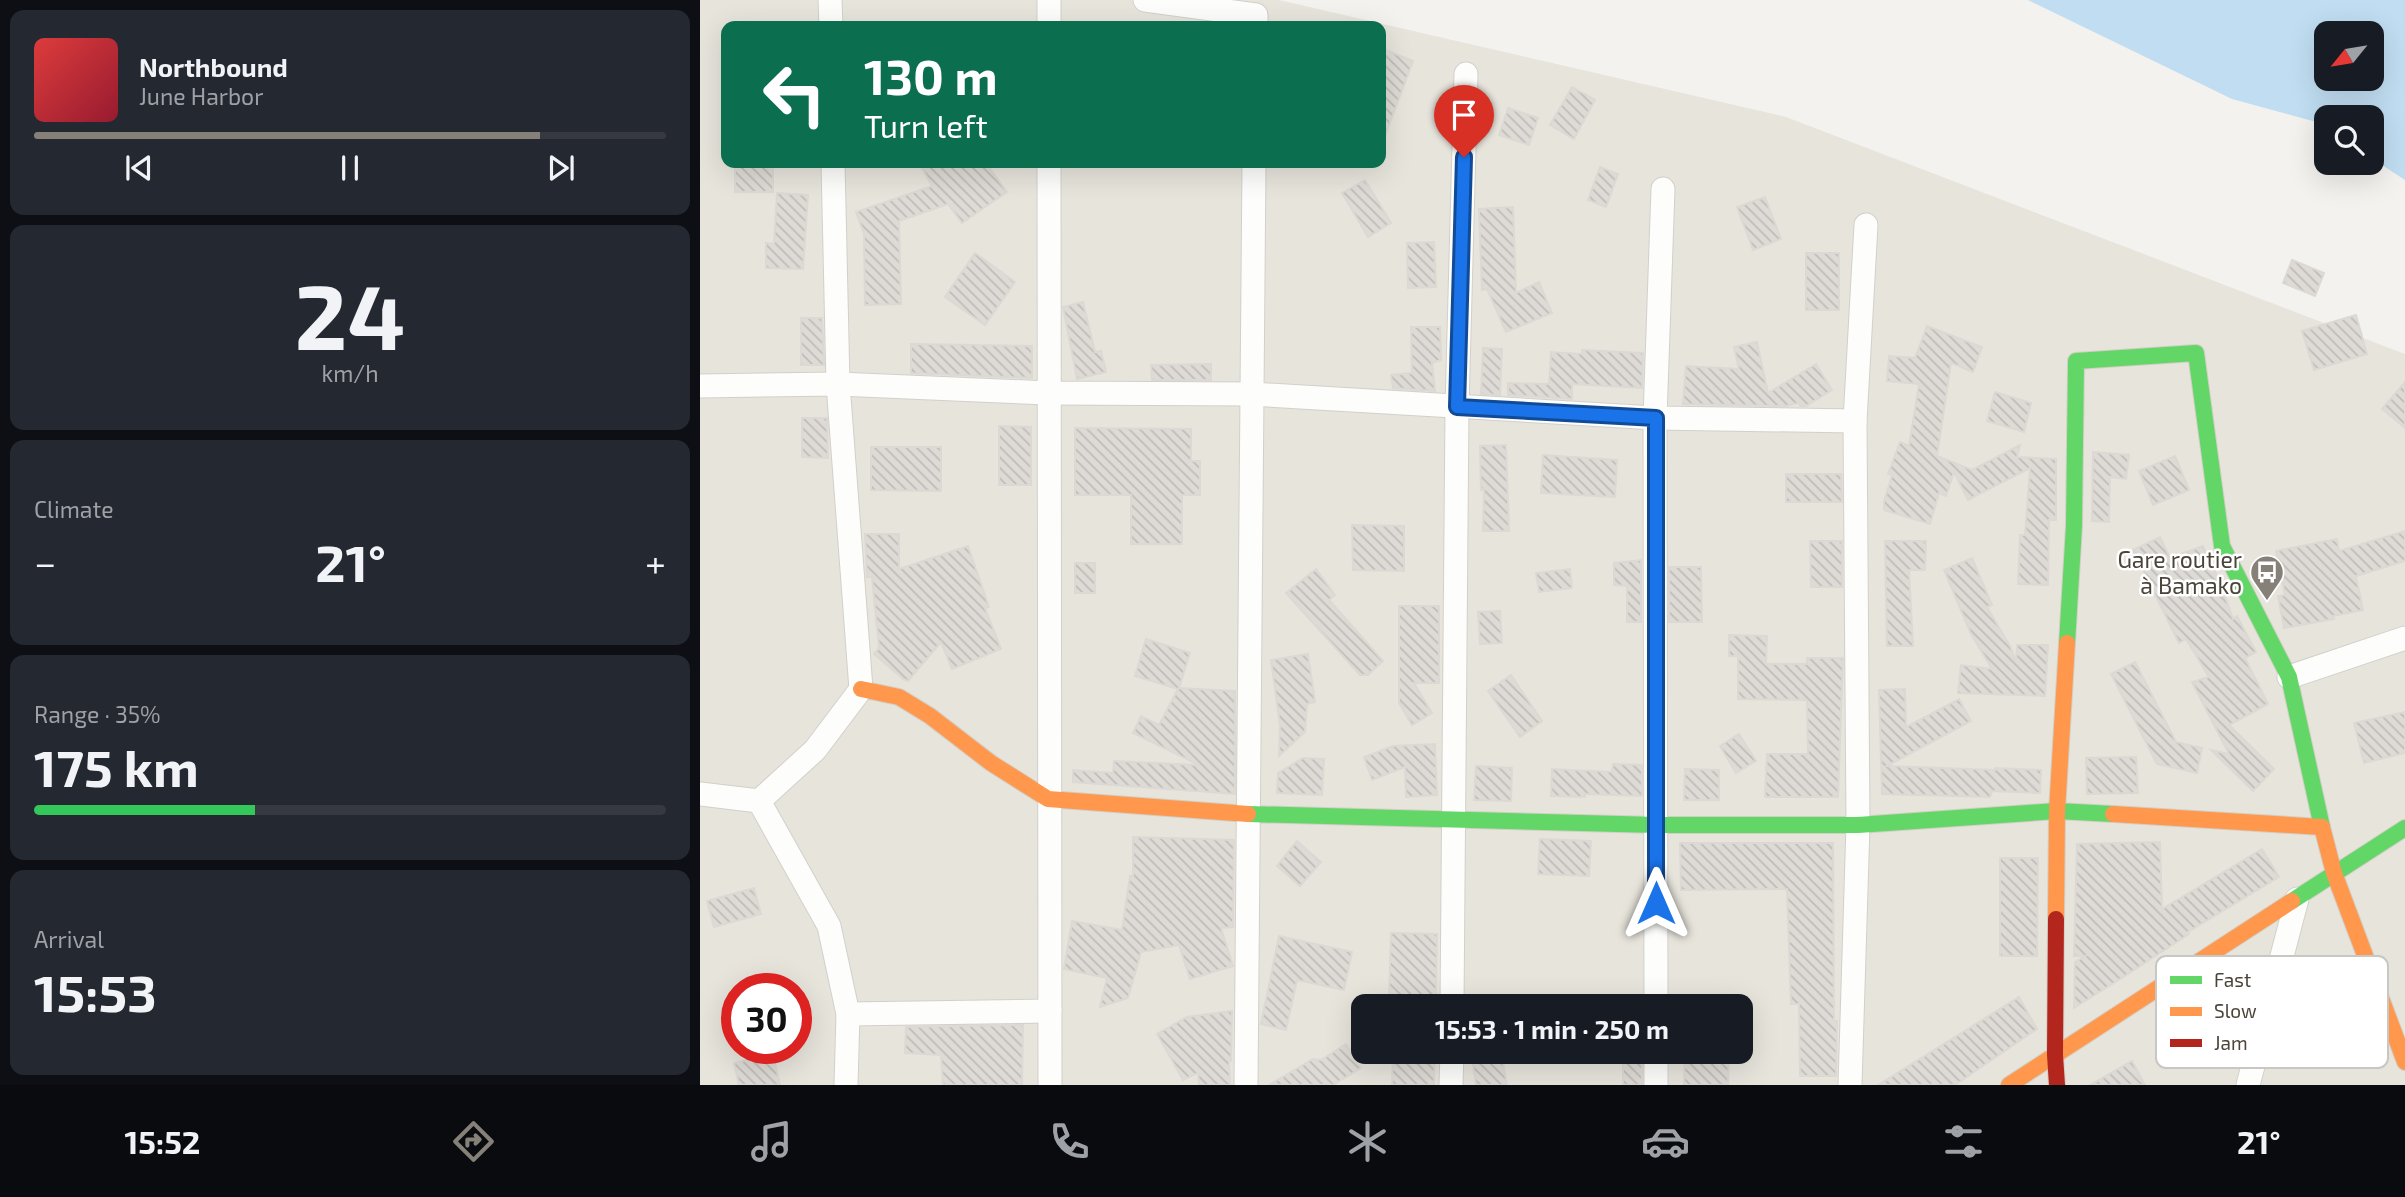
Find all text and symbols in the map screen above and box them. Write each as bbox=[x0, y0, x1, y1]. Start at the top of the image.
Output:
north arrow bbox=[2314, 21, 2384, 91]
map controls bbox=[2314, 21, 2384, 175]
text: 130 m bbox=[864, 46, 998, 105]
icon: left bbox=[749, 49, 840, 140]
text: Northbound bbox=[139, 51, 288, 82]
text: June Harbor bbox=[139, 82, 263, 110]
pin bbox=[1434, 85, 1494, 157]
icon: arrive bbox=[1445, 96, 1483, 134]
button: search bbox=[2314, 105, 2384, 175]
text: Turn left bbox=[864, 106, 988, 144]
icon: previous bbox=[120, 149, 158, 187]
icon: pause bbox=[331, 149, 369, 187]
icon: next bbox=[542, 149, 580, 187]
text: 24 bbox=[295, 259, 405, 368]
text: km/h bbox=[321, 359, 379, 387]
text: Climate bbox=[34, 495, 114, 523]
text: 21° bbox=[315, 530, 386, 592]
text: − bbox=[34, 539, 56, 585]
text: + bbox=[645, 539, 666, 585]
place label: Gare routier à Bamako bbox=[2117, 545, 2242, 599]
bus stop icon: Gare routier à Bamako bbox=[2248, 553, 2286, 602]
text: Range · 35% bbox=[34, 700, 161, 728]
text: 175 km bbox=[34, 735, 199, 797]
position arrow bbox=[1619, 866, 1693, 940]
text: Arrival bbox=[34, 925, 104, 953]
legend bbox=[2156, 956, 2388, 1068]
text: 15:53 bbox=[34, 960, 157, 1022]
text: Fast bbox=[2214, 968, 2251, 991]
speed limit sign: 30 bbox=[721, 973, 812, 1064]
text: Slow bbox=[2214, 999, 2257, 1022]
text: 15:53 · 1 min · 250 m bbox=[1435, 1013, 1669, 1044]
text: Jam bbox=[2214, 1031, 2248, 1054]
icon: directions bbox=[449, 1117, 498, 1166]
icon: music bbox=[747, 1117, 796, 1166]
icon: phone bbox=[1045, 1117, 1094, 1166]
icon: climate bbox=[1343, 1117, 1392, 1166]
icon: car bbox=[1641, 1117, 1690, 1166]
icon: filters bbox=[1939, 1117, 1988, 1166]
text: 15:52 bbox=[124, 1122, 200, 1160]
text: 21° bbox=[2237, 1122, 2280, 1160]

